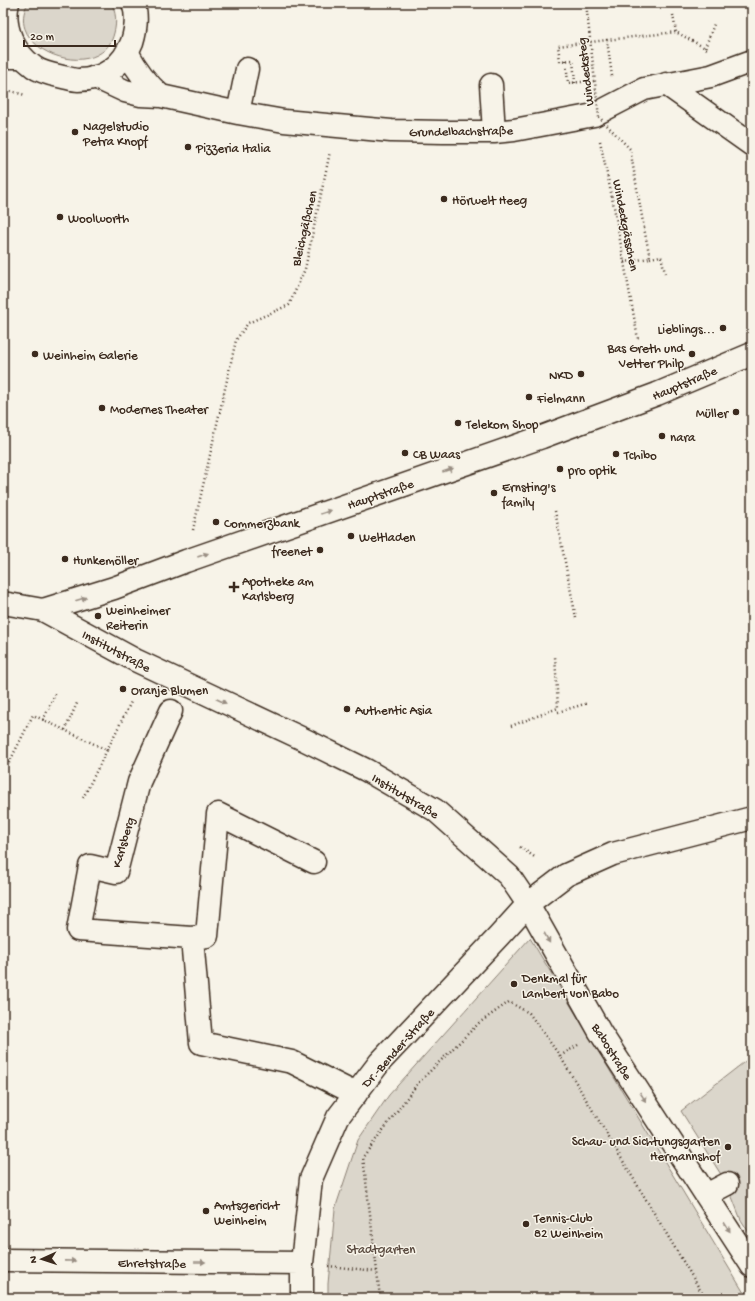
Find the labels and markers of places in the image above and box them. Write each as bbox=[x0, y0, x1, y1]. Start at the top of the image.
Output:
place label: Nagelstudio Petra Knopf bbox=[82, 120, 149, 150]
marker: Nagelstudio Petra Knopf bbox=[70, 127, 80, 137]
marker: Pizzeria Italia bbox=[183, 142, 193, 152]
place label: Pizzeria Italia bbox=[195, 142, 271, 157]
marker: Hörwelt Heeg bbox=[439, 194, 449, 204]
place label: Hörwelt Heeg bbox=[452, 194, 527, 209]
marker: Woolworth bbox=[55, 212, 65, 222]
place label: Woolworth bbox=[68, 212, 129, 227]
place label: Lieblings... bbox=[658, 323, 715, 338]
marker: Lieblings... bbox=[718, 323, 728, 333]
place label: Bas Greth und Vetter Philp bbox=[606, 342, 685, 372]
marker: Weinheim Galerie bbox=[30, 349, 40, 359]
place label: Weinheim Galerie bbox=[43, 349, 138, 364]
marker: Bas Greth und Vetter Philp bbox=[687, 349, 697, 359]
place label: NKD bbox=[549, 369, 574, 384]
marker: NKD bbox=[576, 369, 586, 379]
marker: Fielmann bbox=[524, 392, 534, 402]
place label: Fielmann bbox=[536, 392, 586, 407]
marker: Modernes Theater bbox=[97, 403, 107, 413]
place label: Modernes Theater bbox=[110, 403, 209, 418]
place label: Müller bbox=[696, 407, 729, 422]
marker: Müller bbox=[731, 407, 741, 417]
marker: Telekom Shop bbox=[453, 418, 463, 428]
place label: Telekom Shop bbox=[465, 418, 539, 433]
marker: nara bbox=[657, 431, 667, 441]
place label: nara bbox=[670, 431, 696, 446]
marker: CB Waas bbox=[400, 448, 410, 458]
place label: CB Waas bbox=[413, 448, 461, 463]
marker: Tchibo bbox=[611, 449, 621, 459]
place label: Tchibo bbox=[623, 449, 657, 464]
marker: pro optik bbox=[555, 464, 565, 474]
place label: pro optik bbox=[567, 464, 617, 479]
place label: Ernsting's family bbox=[501, 481, 557, 511]
marker: Ernsting's family bbox=[489, 488, 499, 498]
marker: Commerzbank bbox=[211, 517, 221, 527]
place label: Commerzbank bbox=[224, 517, 301, 532]
marker: Weltladen bbox=[346, 531, 356, 541]
place label: Weltladen bbox=[359, 531, 416, 546]
place label: freenet bbox=[271, 545, 314, 560]
marker: freenet bbox=[315, 545, 325, 555]
marker: Hunkemöller bbox=[60, 554, 70, 564]
place label: Hunkemöller bbox=[73, 554, 140, 569]
place label: Apotheke am Karlsberg bbox=[242, 575, 314, 605]
marker: Apotheke am Karlsberg bbox=[229, 582, 239, 592]
place label: Weinheimer Reiterin bbox=[106, 604, 171, 634]
marker: Weinheimer Reiterin bbox=[93, 611, 103, 621]
marker: Oranje Blumen bbox=[118, 684, 128, 694]
place label: Oranje Blumen bbox=[131, 684, 209, 699]
marker: Authentic Asia bbox=[342, 704, 352, 714]
place label: Authentic Asia bbox=[355, 704, 433, 719]
place label: Denkmal für Lambert von Babo bbox=[521, 972, 619, 1002]
marker: Denkmal für Lambert von Babo bbox=[509, 979, 519, 989]
place label: Schau- und Sichtungsgarten Hermannshof bbox=[572, 1135, 721, 1165]
marker: Schau- und Sichtungsgarten Hermannshof bbox=[723, 1142, 733, 1152]
place label: Amtsgericht Weinheim bbox=[214, 1199, 281, 1229]
marker: Amtsgericht Weinheim bbox=[201, 1206, 211, 1216]
place label: Tennis-Club 82 Weinheim bbox=[533, 1212, 603, 1242]
marker: Tennis-Club 82 Weinheim bbox=[521, 1219, 531, 1229]

